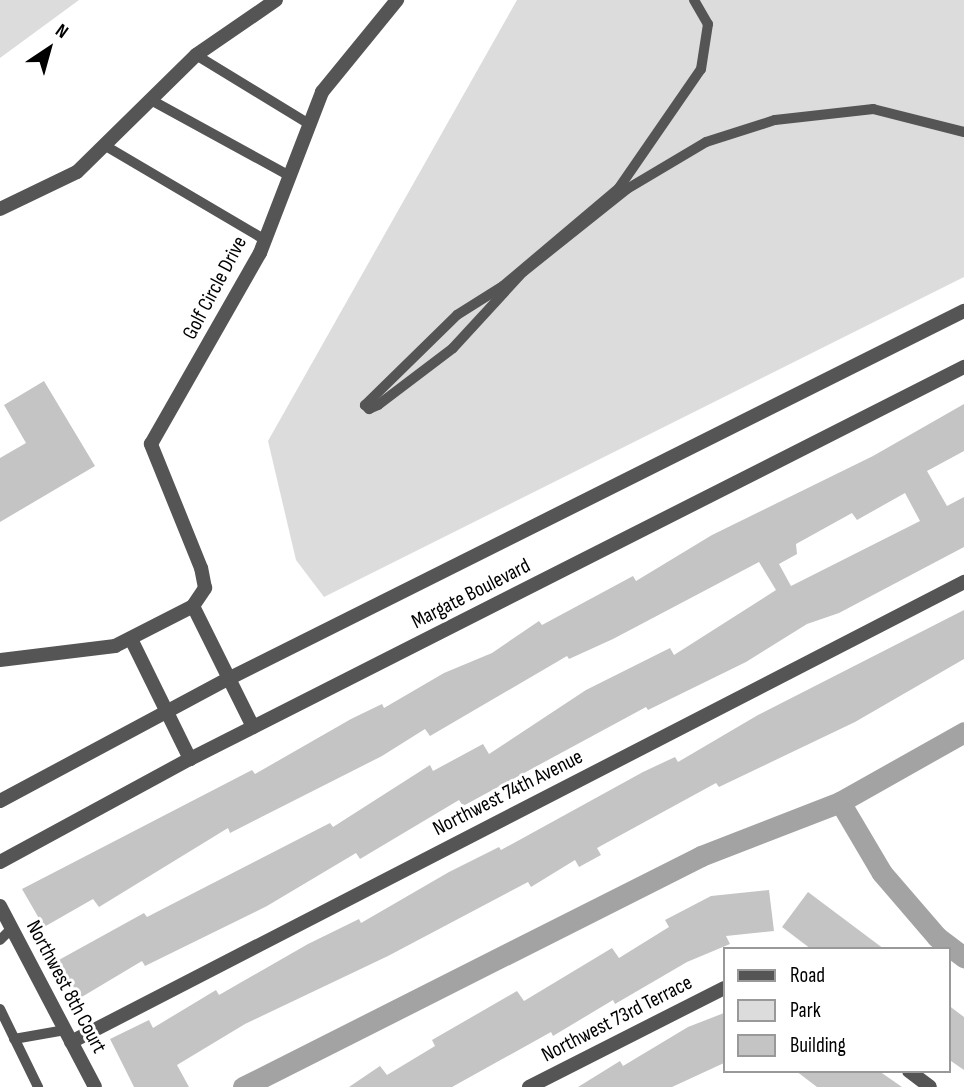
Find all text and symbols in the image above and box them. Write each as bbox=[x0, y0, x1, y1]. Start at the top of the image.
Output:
north arrow bbox=[14, 14, 84, 84]
text: N bbox=[51, 19, 73, 44]
street label: Golf Circle Drive bbox=[177, 232, 253, 344]
street label: Margate Boulevard bbox=[408, 553, 534, 635]
street label: Northwest 74th Avenue bbox=[429, 744, 587, 842]
street label: Northwest 8th Court bbox=[20, 916, 112, 1058]
legend bbox=[722, 947, 950, 1073]
text: Road bbox=[790, 963, 825, 988]
street label: Northwest 73rd Terrace bbox=[537, 970, 697, 1068]
text: Park bbox=[790, 998, 821, 1023]
text: Building bbox=[790, 1033, 846, 1058]

